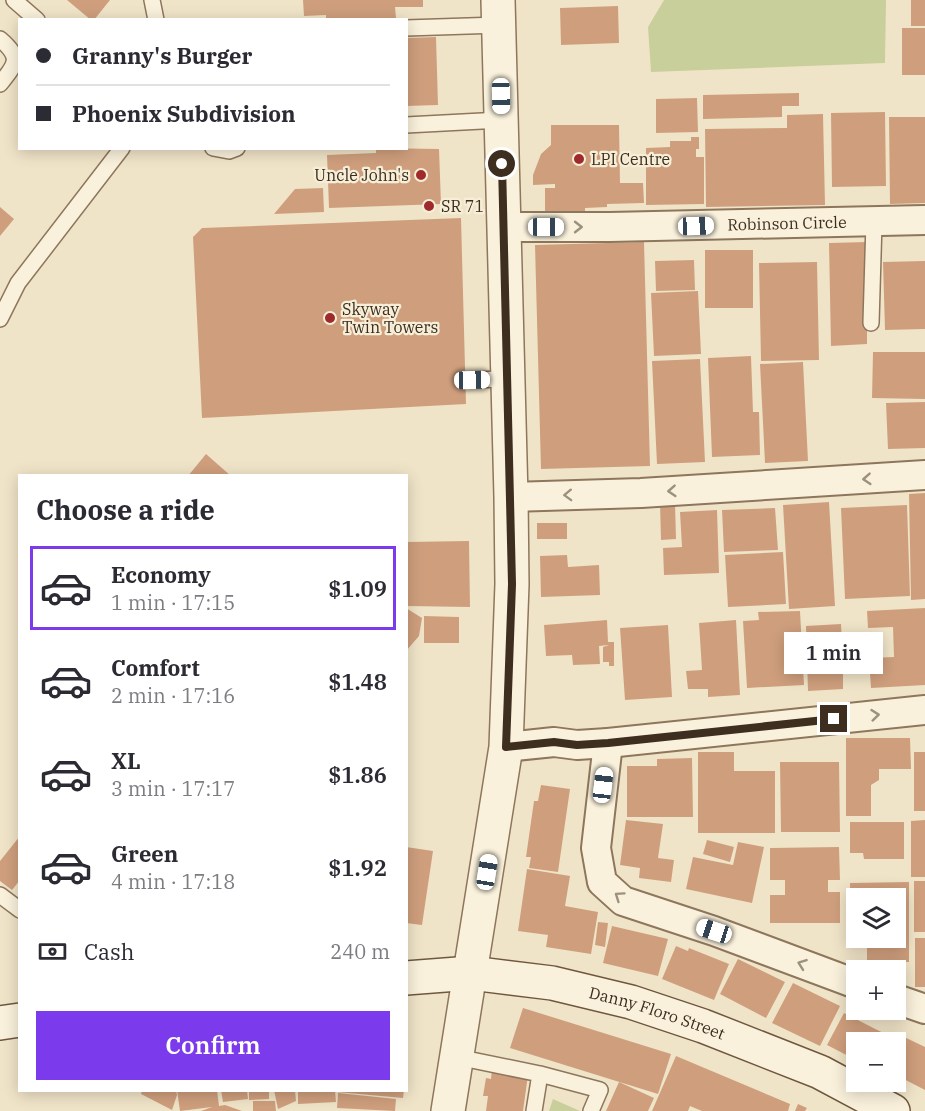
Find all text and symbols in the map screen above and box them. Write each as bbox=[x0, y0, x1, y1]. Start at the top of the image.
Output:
text: Granny's Burger bbox=[72, 41, 252, 70]
car bbox=[492, 78, 510, 114]
text: Phoenix Subdivision bbox=[72, 99, 296, 128]
place label: LPI Centre bbox=[591, 149, 670, 169]
route start bbox=[488, 150, 515, 177]
marker: LPI Centre bbox=[572, 152, 586, 166]
place label: Uncle John's bbox=[314, 165, 409, 185]
marker: Uncle John's bbox=[414, 168, 428, 182]
place label: SR 71 bbox=[441, 196, 484, 216]
marker: SR 71 bbox=[422, 199, 436, 213]
street label: Robinson Circle bbox=[727, 212, 847, 234]
car bbox=[678, 216, 714, 236]
car bbox=[528, 218, 564, 236]
one-way arrow bbox=[573, 221, 582, 233]
place label: Skyway Twin Towers bbox=[342, 299, 438, 337]
marker: Skyway Twin Towers bbox=[323, 311, 337, 325]
car bbox=[454, 371, 490, 389]
one-way arrow bbox=[862, 472, 871, 485]
one-way arrow bbox=[667, 484, 677, 497]
one-way arrow bbox=[563, 489, 572, 502]
text: Choose a ride bbox=[36, 492, 215, 527]
text: Economy bbox=[111, 560, 211, 589]
icon: car bbox=[39, 561, 93, 615]
text: $1.09 bbox=[328, 574, 387, 603]
text: 1 min · 17:15 bbox=[111, 589, 235, 616]
callout: 1 min bbox=[784, 632, 884, 674]
text: 1 min bbox=[806, 639, 861, 666]
text: Comfort bbox=[111, 653, 200, 682]
icon: car bbox=[39, 654, 93, 708]
text: $1.48 bbox=[328, 667, 387, 696]
text: 2 min · 17:16 bbox=[111, 682, 235, 709]
route end bbox=[820, 705, 847, 732]
one-way arrow bbox=[871, 709, 880, 722]
text: XL bbox=[111, 746, 141, 775]
icon: car bbox=[39, 747, 93, 801]
text: $1.86 bbox=[328, 760, 387, 789]
car bbox=[592, 766, 614, 804]
text: 3 min · 17:17 bbox=[111, 775, 235, 802]
text: Green bbox=[111, 839, 178, 868]
icon: car bbox=[39, 840, 93, 894]
text: $1.92 bbox=[328, 853, 387, 882]
car bbox=[475, 853, 499, 891]
text: 4 min · 17:18 bbox=[111, 868, 235, 895]
map controls bbox=[846, 888, 906, 1092]
button: layers bbox=[846, 888, 906, 948]
one-way arrow bbox=[615, 892, 626, 903]
car bbox=[694, 917, 734, 945]
icon: cash bbox=[36, 935, 69, 968]
text: Cash bbox=[84, 937, 135, 966]
text: 240 m bbox=[330, 938, 390, 965]
one-way arrow bbox=[797, 959, 807, 972]
button: + bbox=[846, 960, 906, 1020]
street label: Danny Floro Street bbox=[587, 982, 728, 1044]
button: Confirm bbox=[36, 1011, 390, 1080]
button: − bbox=[846, 1032, 906, 1092]

